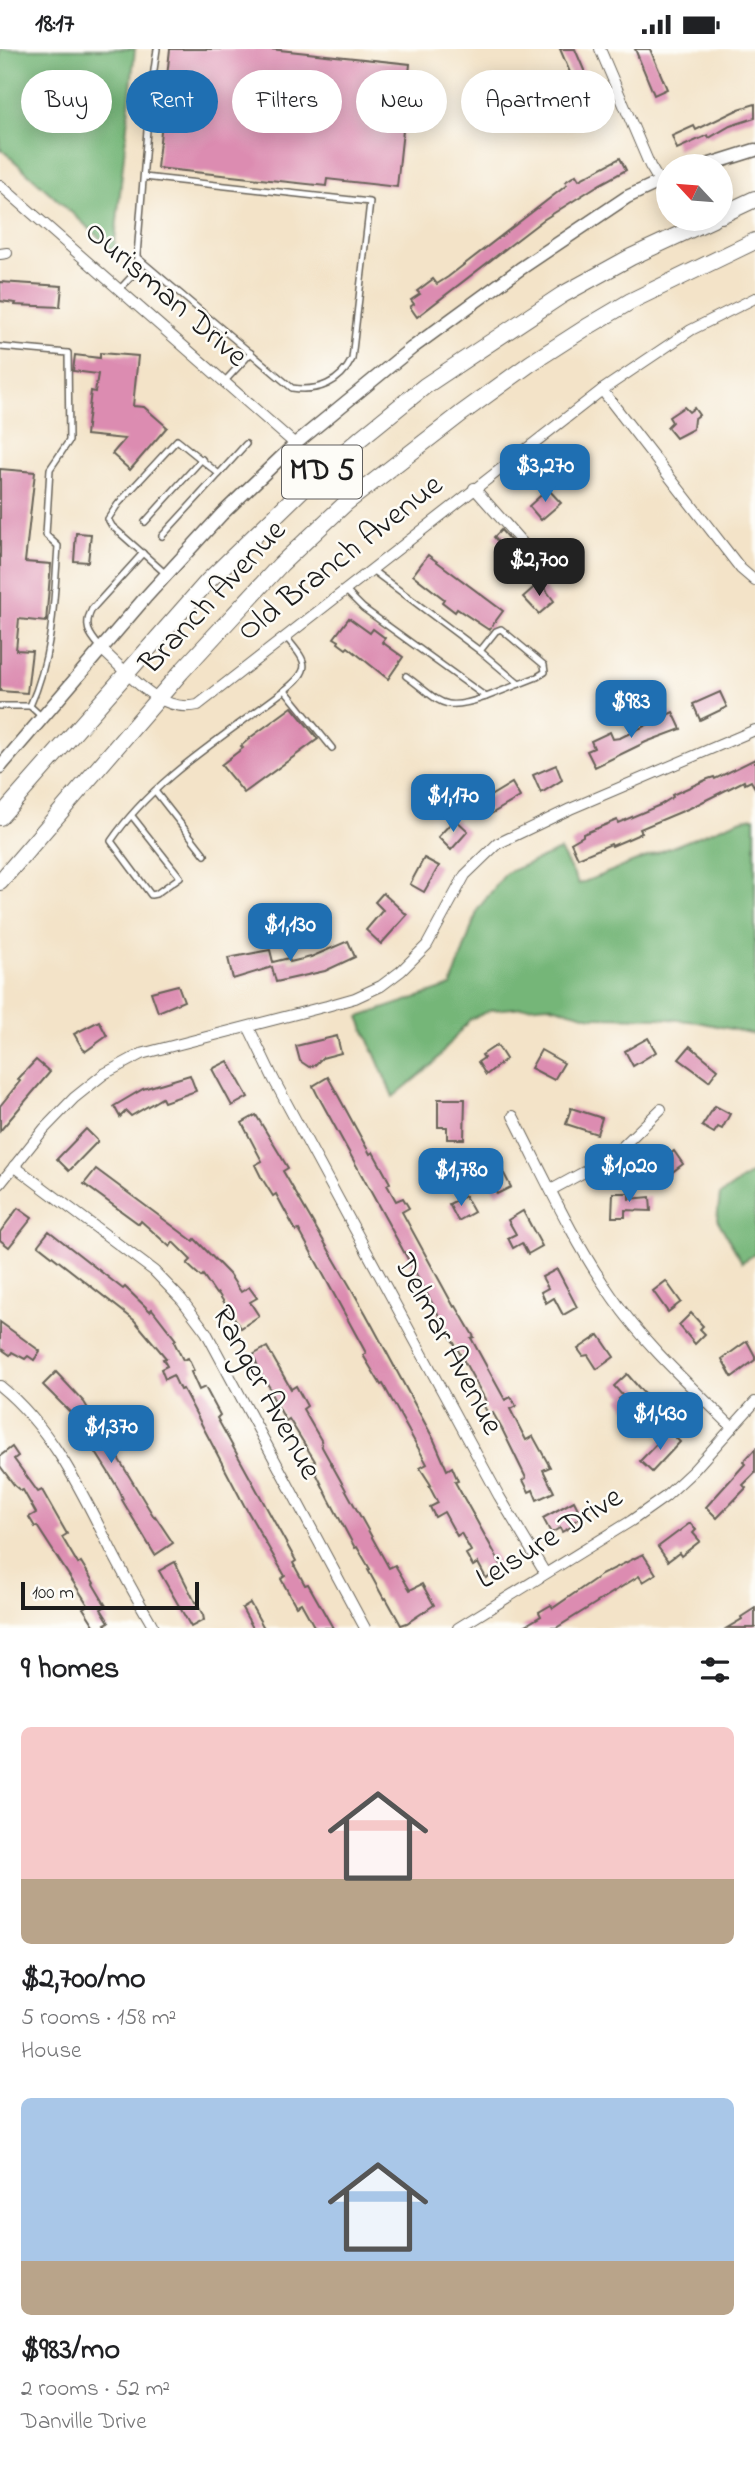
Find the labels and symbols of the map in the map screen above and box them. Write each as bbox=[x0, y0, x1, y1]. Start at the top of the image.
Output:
north arrow bbox=[656, 154, 733, 231]
street label: Ourisman Drive bbox=[73, 210, 258, 380]
road number: MD 5 bbox=[282, 445, 362, 499]
pin: $3,270 bbox=[488, 445, 602, 504]
street label: Old Branch Avenue bbox=[228, 463, 454, 654]
street label: Branch Avenue bbox=[129, 509, 299, 687]
pin: $2,700 bbox=[482, 539, 596, 598]
pin: $983 bbox=[590, 681, 672, 740]
pin: $1,170 bbox=[396, 775, 510, 834]
pin: $1,130 bbox=[233, 904, 347, 963]
pin: $1,020 bbox=[572, 1145, 686, 1204]
pin: $1,780 bbox=[404, 1149, 518, 1208]
street label: Delmar Avenue bbox=[379, 1245, 515, 1444]
street label: Ranger Avenue bbox=[198, 1297, 333, 1489]
pin: $1,430 bbox=[603, 1393, 717, 1452]
pin: $1,370 bbox=[54, 1405, 168, 1465]
street label: Leisure Drive bbox=[467, 1475, 633, 1603]
scale bar bbox=[21, 1579, 200, 1611]

